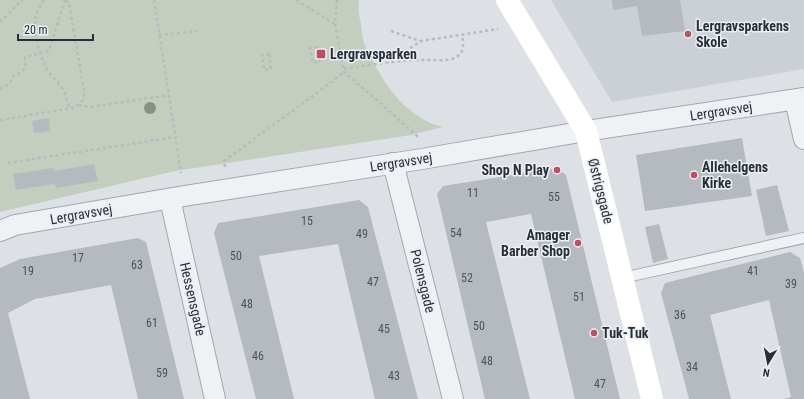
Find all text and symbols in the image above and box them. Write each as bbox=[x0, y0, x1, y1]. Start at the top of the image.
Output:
scale bar bbox=[18, 16, 93, 42]
place label: Lergravsparkens Skole bbox=[696, 18, 789, 50]
text: 20 m bbox=[24, 23, 48, 37]
marker: Lergravsparkens Skole bbox=[683, 29, 693, 39]
place label: Lergravsparken bbox=[330, 46, 417, 62]
marker: Lergravsparken bbox=[315, 48, 327, 60]
street label: Lergravsvej bbox=[689, 98, 753, 124]
street label: Lergravsvej bbox=[369, 149, 433, 175]
street label: Østrigsgade bbox=[585, 157, 617, 226]
place label: Allehelgens Kirke bbox=[702, 159, 768, 191]
place label: Shop N Play bbox=[481, 162, 550, 178]
marker: Shop N Play bbox=[552, 165, 562, 175]
marker: Allehelgens Kirke bbox=[689, 170, 699, 180]
house number: 11 bbox=[467, 186, 479, 200]
house number: 55 bbox=[548, 190, 560, 204]
street label: Lergravsvej bbox=[49, 201, 113, 227]
house number: 15 bbox=[301, 214, 313, 228]
house number: 54 bbox=[450, 226, 462, 240]
house number: 49 bbox=[356, 227, 368, 241]
place label: Amager Barber Shop bbox=[501, 227, 570, 259]
marker: Amager Barber Shop bbox=[573, 238, 583, 248]
street label: Polensgade bbox=[407, 248, 439, 315]
house number: 50 bbox=[230, 249, 242, 263]
house number: 17 bbox=[72, 251, 84, 265]
house number: 63 bbox=[131, 258, 143, 272]
street label: Hessensgade bbox=[177, 261, 209, 338]
house number: 19 bbox=[22, 264, 34, 278]
house number: 41 bbox=[747, 264, 759, 278]
house number: 52 bbox=[461, 271, 473, 285]
house number: 47 bbox=[367, 275, 379, 289]
house number: 39 bbox=[785, 277, 797, 291]
house number: 51 bbox=[573, 290, 585, 304]
house number: 48 bbox=[241, 297, 253, 311]
house number: 36 bbox=[674, 308, 686, 322]
house number: 61 bbox=[146, 316, 158, 330]
house number: 50 bbox=[473, 319, 485, 333]
house number: 45 bbox=[378, 322, 390, 336]
place label: Tuk-Tuk bbox=[602, 325, 649, 341]
marker: Tuk-Tuk bbox=[589, 328, 599, 338]
north arrow bbox=[748, 343, 788, 383]
house number: 46 bbox=[252, 349, 264, 363]
house number: 48 bbox=[481, 354, 493, 368]
house number: 34 bbox=[686, 360, 698, 374]
text: N bbox=[762, 365, 771, 379]
house number: 59 bbox=[156, 366, 168, 380]
house number: 43 bbox=[388, 369, 400, 383]
house number: 47 bbox=[594, 377, 606, 391]

